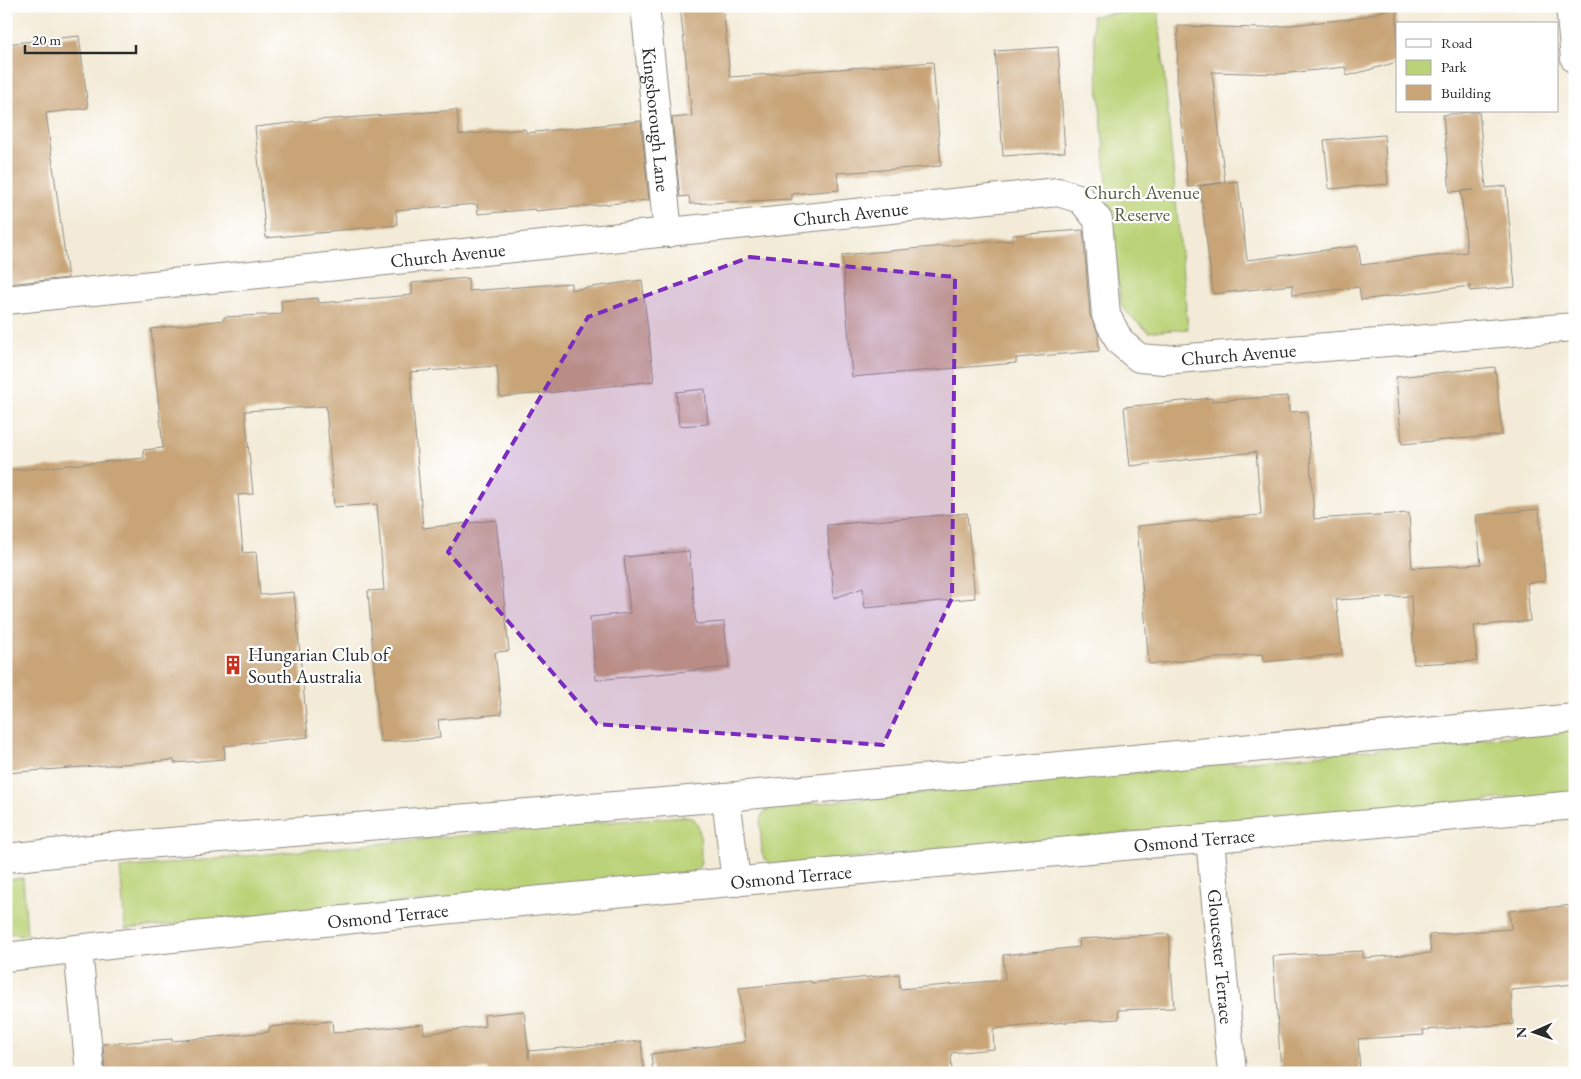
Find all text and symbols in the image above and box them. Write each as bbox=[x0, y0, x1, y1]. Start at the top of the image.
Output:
scale bar bbox=[25, 22, 136, 54]
legend bbox=[1396, 22, 1558, 112]
text: 20 m bbox=[32, 30, 61, 49]
text: Road bbox=[1441, 33, 1473, 52]
street label: Kingsborough Lane bbox=[637, 46, 676, 193]
text: Park bbox=[1441, 57, 1468, 76]
text: Building bbox=[1441, 83, 1491, 102]
park label: Church Avenue Reserve bbox=[1084, 180, 1200, 227]
street label: Church Avenue bbox=[792, 195, 909, 232]
street label: Church Avenue bbox=[389, 236, 506, 273]
street label: Church Avenue bbox=[1180, 337, 1297, 371]
place label: Hungarian Club of South Australia bbox=[248, 642, 391, 689]
building icon: Hungarian Club of South Australia bbox=[222, 654, 244, 676]
street label: Osmond Terrace bbox=[1133, 822, 1256, 858]
street label: Osmond Terrace bbox=[729, 858, 853, 895]
street label: Gloucester Terrace bbox=[1202, 888, 1240, 1025]
street label: Osmond Terrace bbox=[326, 897, 449, 934]
north arrow bbox=[1508, 1006, 1558, 1056]
text: N bbox=[1512, 1026, 1530, 1038]

